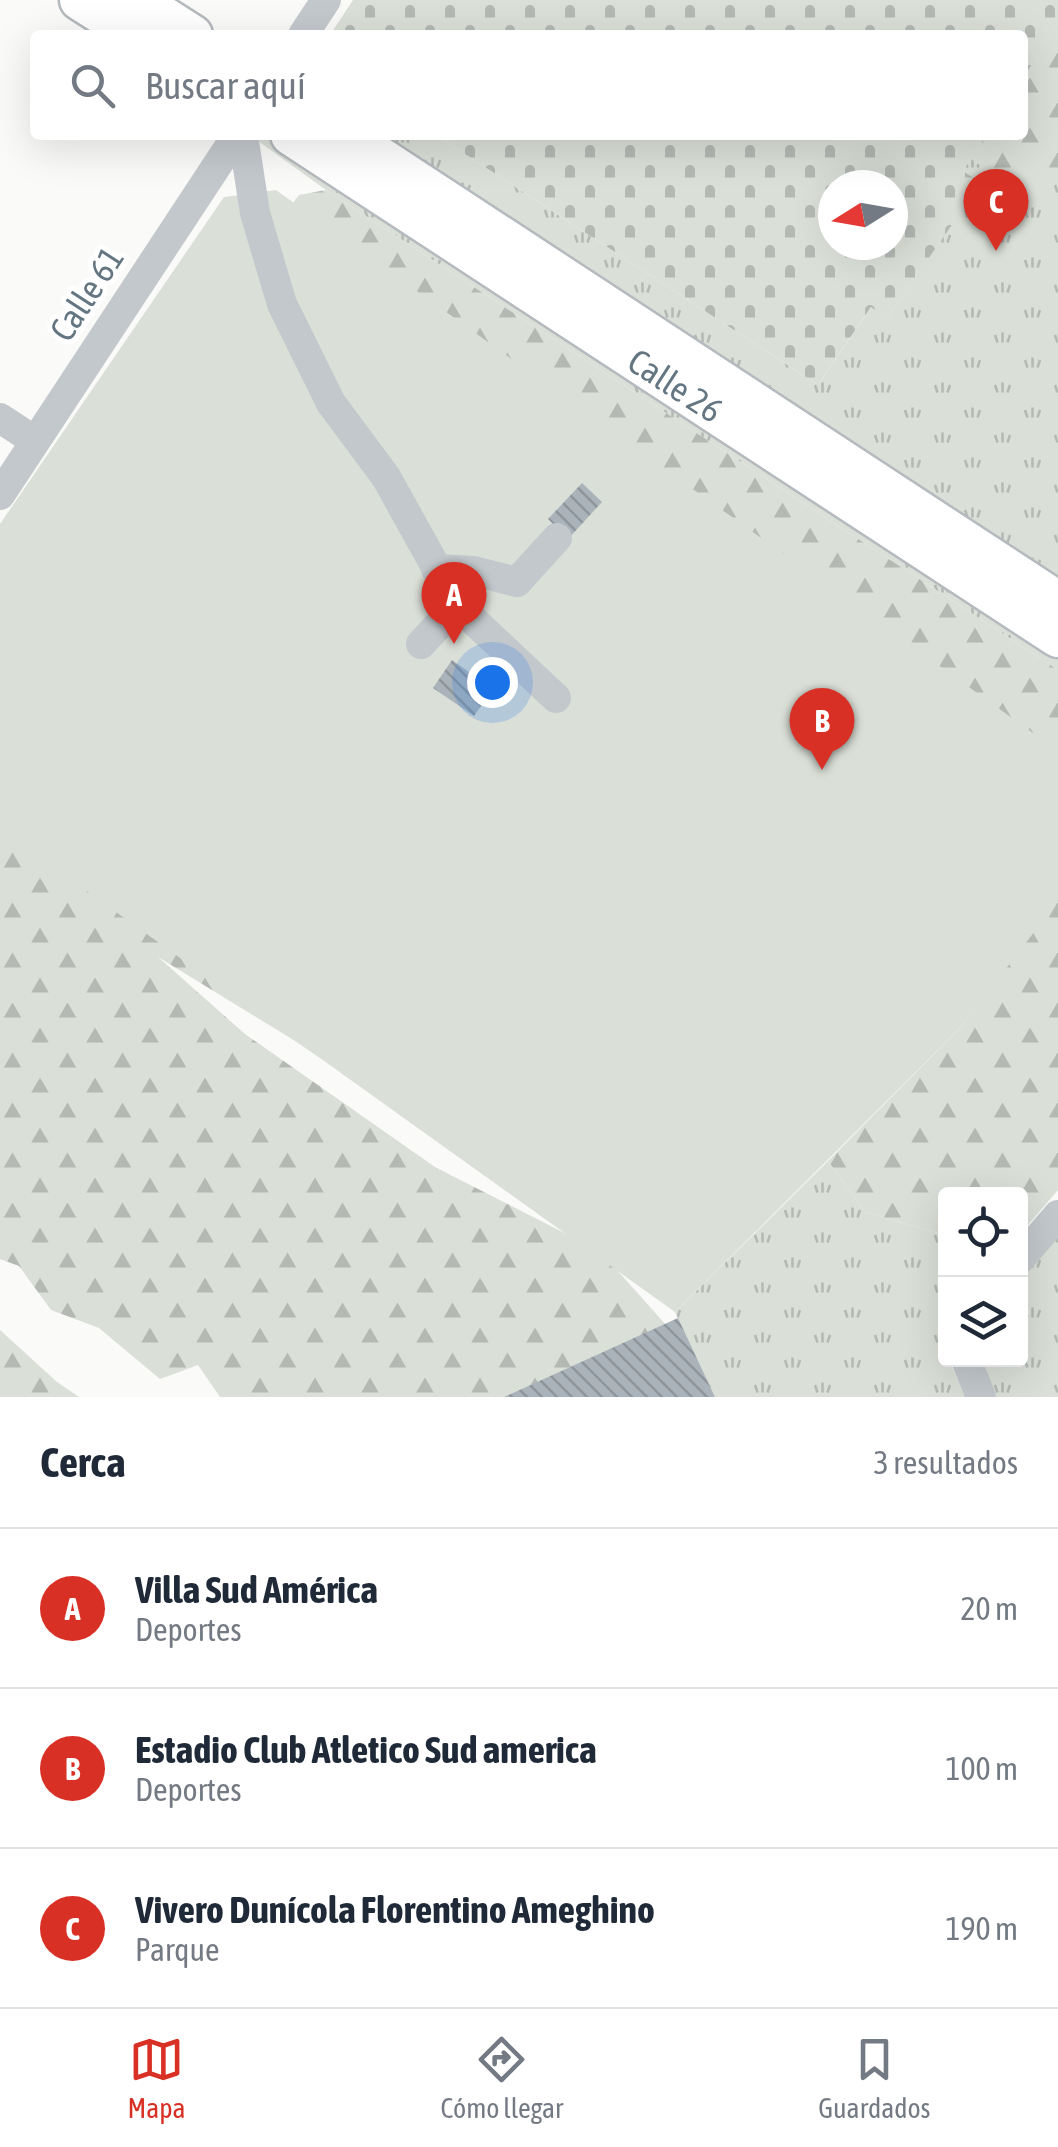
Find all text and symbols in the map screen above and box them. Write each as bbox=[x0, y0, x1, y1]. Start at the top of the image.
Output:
search box bbox=[30, 30, 1028, 140]
icon: search bbox=[65, 58, 120, 113]
text: Buscar aquí bbox=[145, 64, 306, 107]
pin: C bbox=[964, 168, 1028, 251]
north arrow bbox=[818, 170, 908, 260]
street label: Calle 61 bbox=[41, 239, 131, 348]
street label: Calle 26 bbox=[621, 340, 730, 430]
pin: A bbox=[422, 562, 486, 644]
your location bbox=[467, 657, 518, 708]
pin: B bbox=[790, 688, 854, 770]
map controls bbox=[938, 1187, 1028, 1367]
button: locate bbox=[938, 1187, 1028, 1277]
button: layers bbox=[938, 1277, 1028, 1367]
text: Cerca bbox=[40, 1438, 125, 1486]
text: 3 resultados bbox=[874, 1444, 1018, 1481]
text: Villa Sud América bbox=[135, 1568, 378, 1611]
text: A bbox=[65, 1590, 80, 1627]
text: 20 m bbox=[960, 1590, 1018, 1627]
text: Deportes bbox=[135, 1611, 242, 1648]
text: Estadio Club Atletico Sud america bbox=[135, 1728, 597, 1771]
text: B bbox=[65, 1750, 80, 1787]
text: 100 m bbox=[945, 1750, 1018, 1787]
text: Deportes bbox=[135, 1771, 242, 1808]
text: Vivero Dunícola Florentino Ameghino bbox=[135, 1888, 655, 1931]
text: C bbox=[65, 1910, 80, 1947]
text: 190 m bbox=[945, 1910, 1018, 1947]
text: Parque bbox=[135, 1931, 220, 1968]
tab: Mapa bbox=[127, 2032, 186, 2124]
tab: Cómo llegar bbox=[440, 2032, 563, 2124]
tab: Guardados bbox=[818, 2032, 931, 2124]

